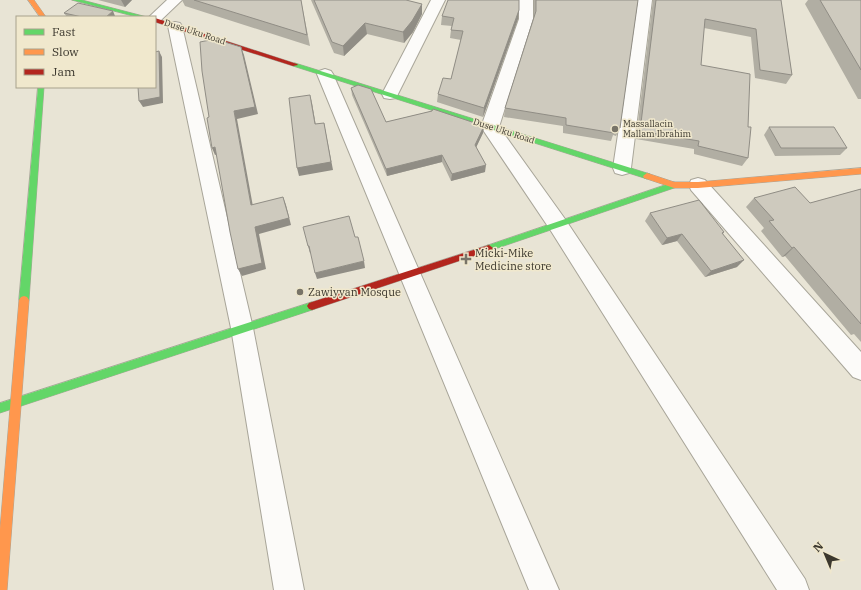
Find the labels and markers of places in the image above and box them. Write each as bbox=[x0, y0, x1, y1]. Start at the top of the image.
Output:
place label: Massallacin Mallam Ibrahim bbox=[623, 118, 692, 139]
marker: Massallacin Mallam Ibrahim bbox=[610, 124, 620, 134]
place label: Micki-Mike Medicine store bbox=[475, 246, 552, 273]
marker: Micki-Mike Medicine store bbox=[460, 253, 472, 265]
place label: Zawiyyan Mosque bbox=[308, 285, 401, 299]
marker: Zawiyyan Mosque bbox=[295, 287, 305, 297]

